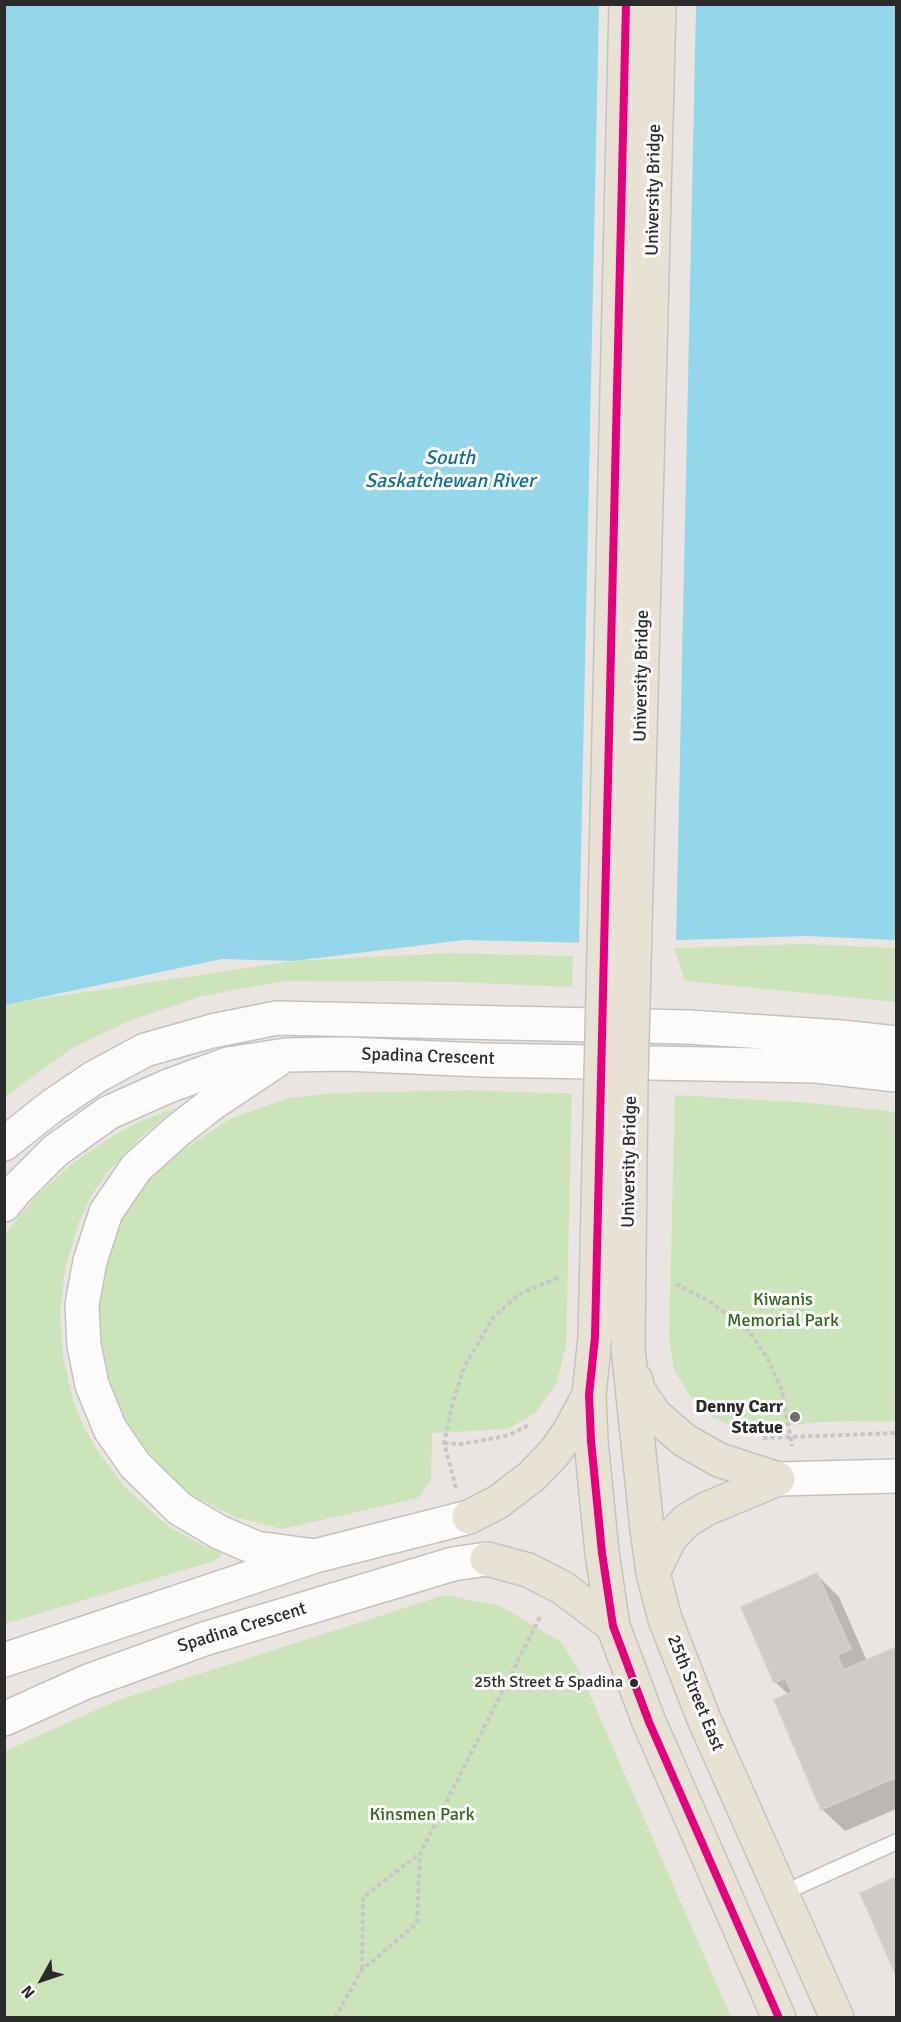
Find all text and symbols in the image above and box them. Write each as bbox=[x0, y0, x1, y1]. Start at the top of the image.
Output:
street label: University Bridge bbox=[642, 124, 666, 256]
water label: South Saskatchewan River bbox=[365, 447, 535, 494]
street label: University Bridge bbox=[630, 610, 654, 742]
street label: Spadina Crescent bbox=[361, 1044, 495, 1070]
street label: University Bridge bbox=[618, 1096, 642, 1228]
park label: Kiwanis Memorial Park bbox=[727, 1289, 839, 1332]
place label: Denny Carr Statue bbox=[695, 1396, 783, 1438]
marker: Denny Carr Statue bbox=[788, 1410, 802, 1424]
street label: Spadina Crescent bbox=[175, 1598, 309, 1658]
street label: 25th Street East bbox=[662, 1632, 728, 1754]
place label: 25th Street & Spadina bbox=[474, 1673, 623, 1693]
marker: 25th Street & Spadina bbox=[628, 1677, 640, 1689]
park label: Kinsmen Park bbox=[369, 1804, 475, 1826]
north arrow bbox=[12, 1950, 72, 2010]
text: N bbox=[17, 1981, 39, 2002]

